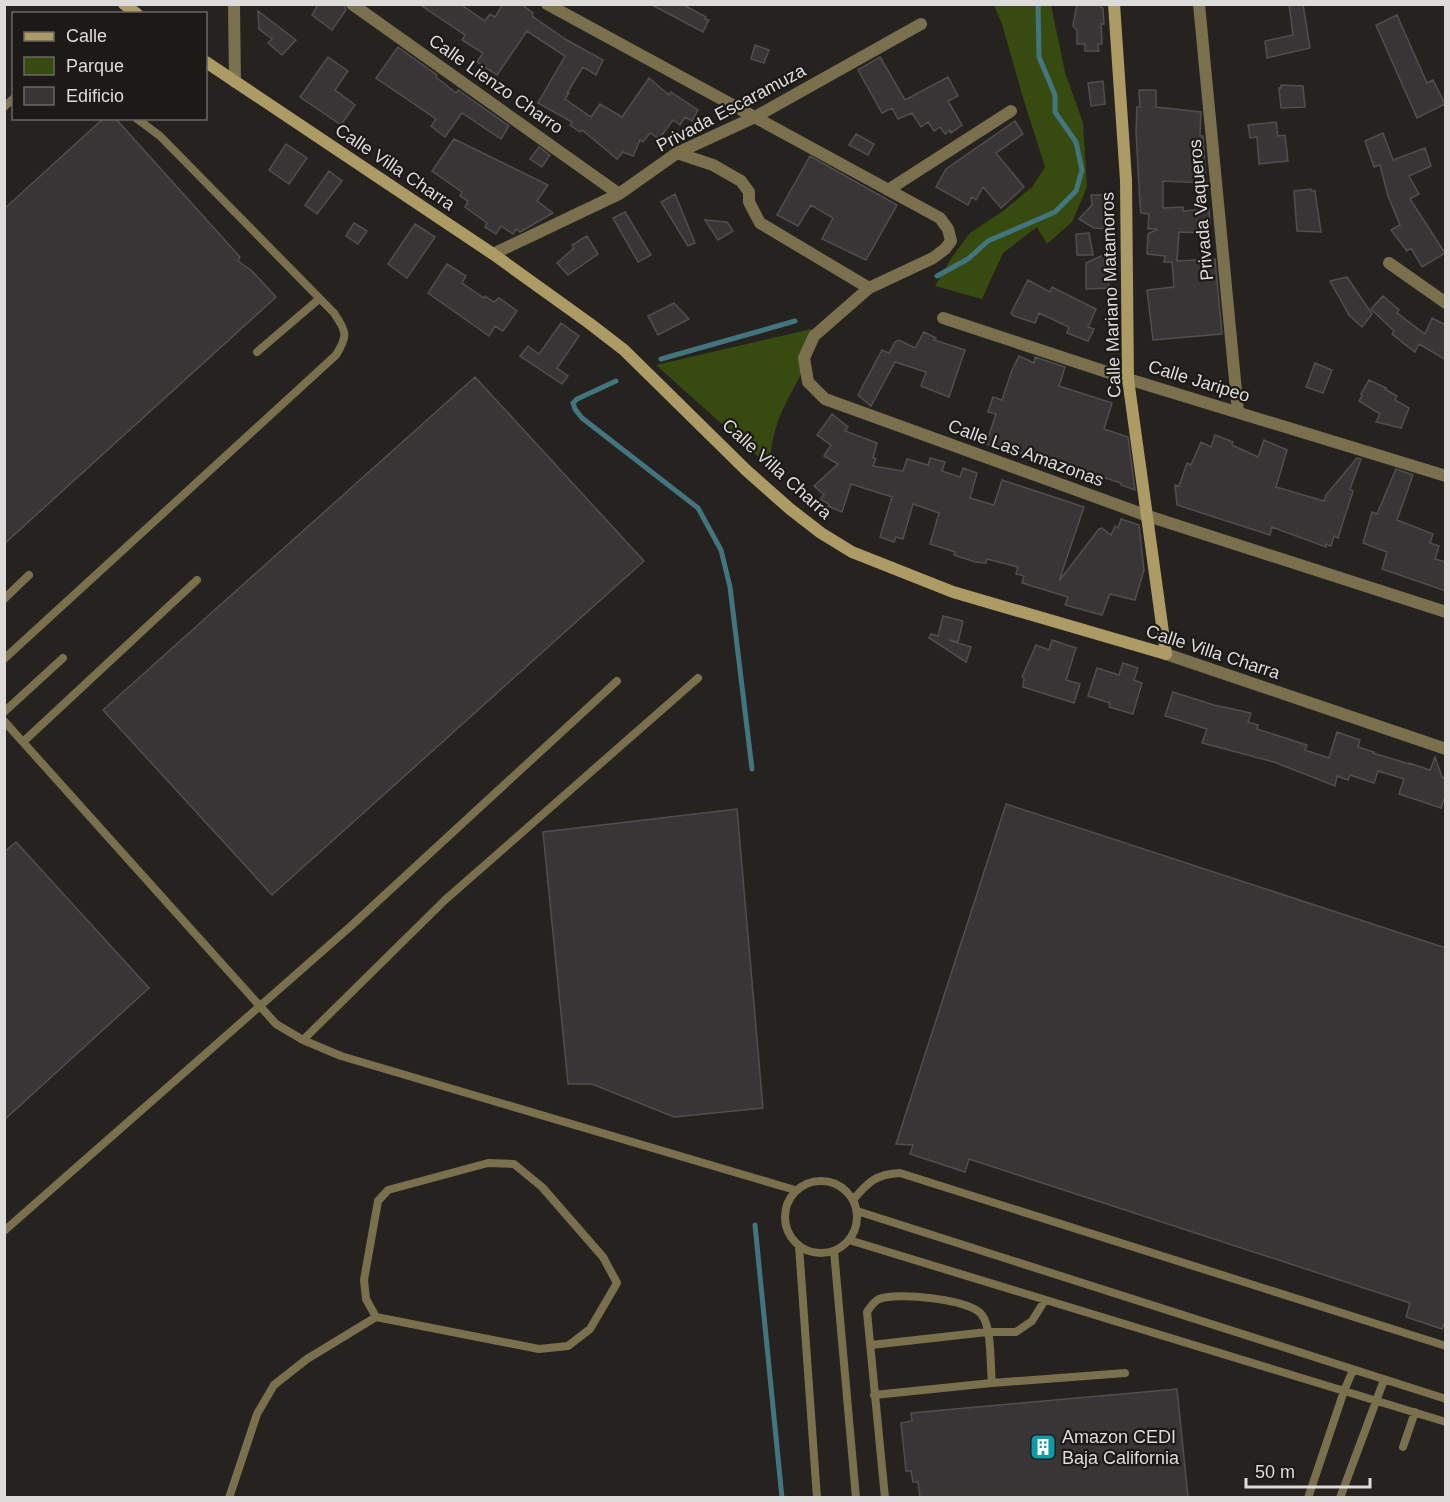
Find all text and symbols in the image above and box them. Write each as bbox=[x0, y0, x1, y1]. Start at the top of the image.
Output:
legend bbox=[12, 12, 207, 120]
text: Calle bbox=[66, 26, 107, 46]
street label: Calle Lienzo Charro bbox=[425, 30, 567, 138]
text: Parque bbox=[66, 56, 124, 76]
street label: Privada Escaramuza bbox=[653, 60, 810, 156]
text: Edificio bbox=[66, 86, 124, 106]
street label: Calle Villa Charra bbox=[331, 120, 459, 215]
street label: Privada Vaqueros bbox=[1185, 139, 1217, 281]
street label: Calle Mariano Matamoros bbox=[1097, 192, 1125, 398]
street label: Calle Jaripeo bbox=[1146, 356, 1252, 406]
street label: Calle Villa Charra bbox=[718, 415, 836, 524]
street label: Calle Las Amazonas bbox=[945, 416, 1107, 490]
street label: Calle Villa Charra bbox=[1143, 621, 1283, 683]
place label: Amazon CEDI Baja California bbox=[1062, 1427, 1180, 1468]
building icon: Amazon CEDI Baja California bbox=[1028, 1432, 1058, 1462]
scale bar bbox=[1246, 1451, 1370, 1489]
text: 50 m bbox=[1255, 1462, 1295, 1482]

